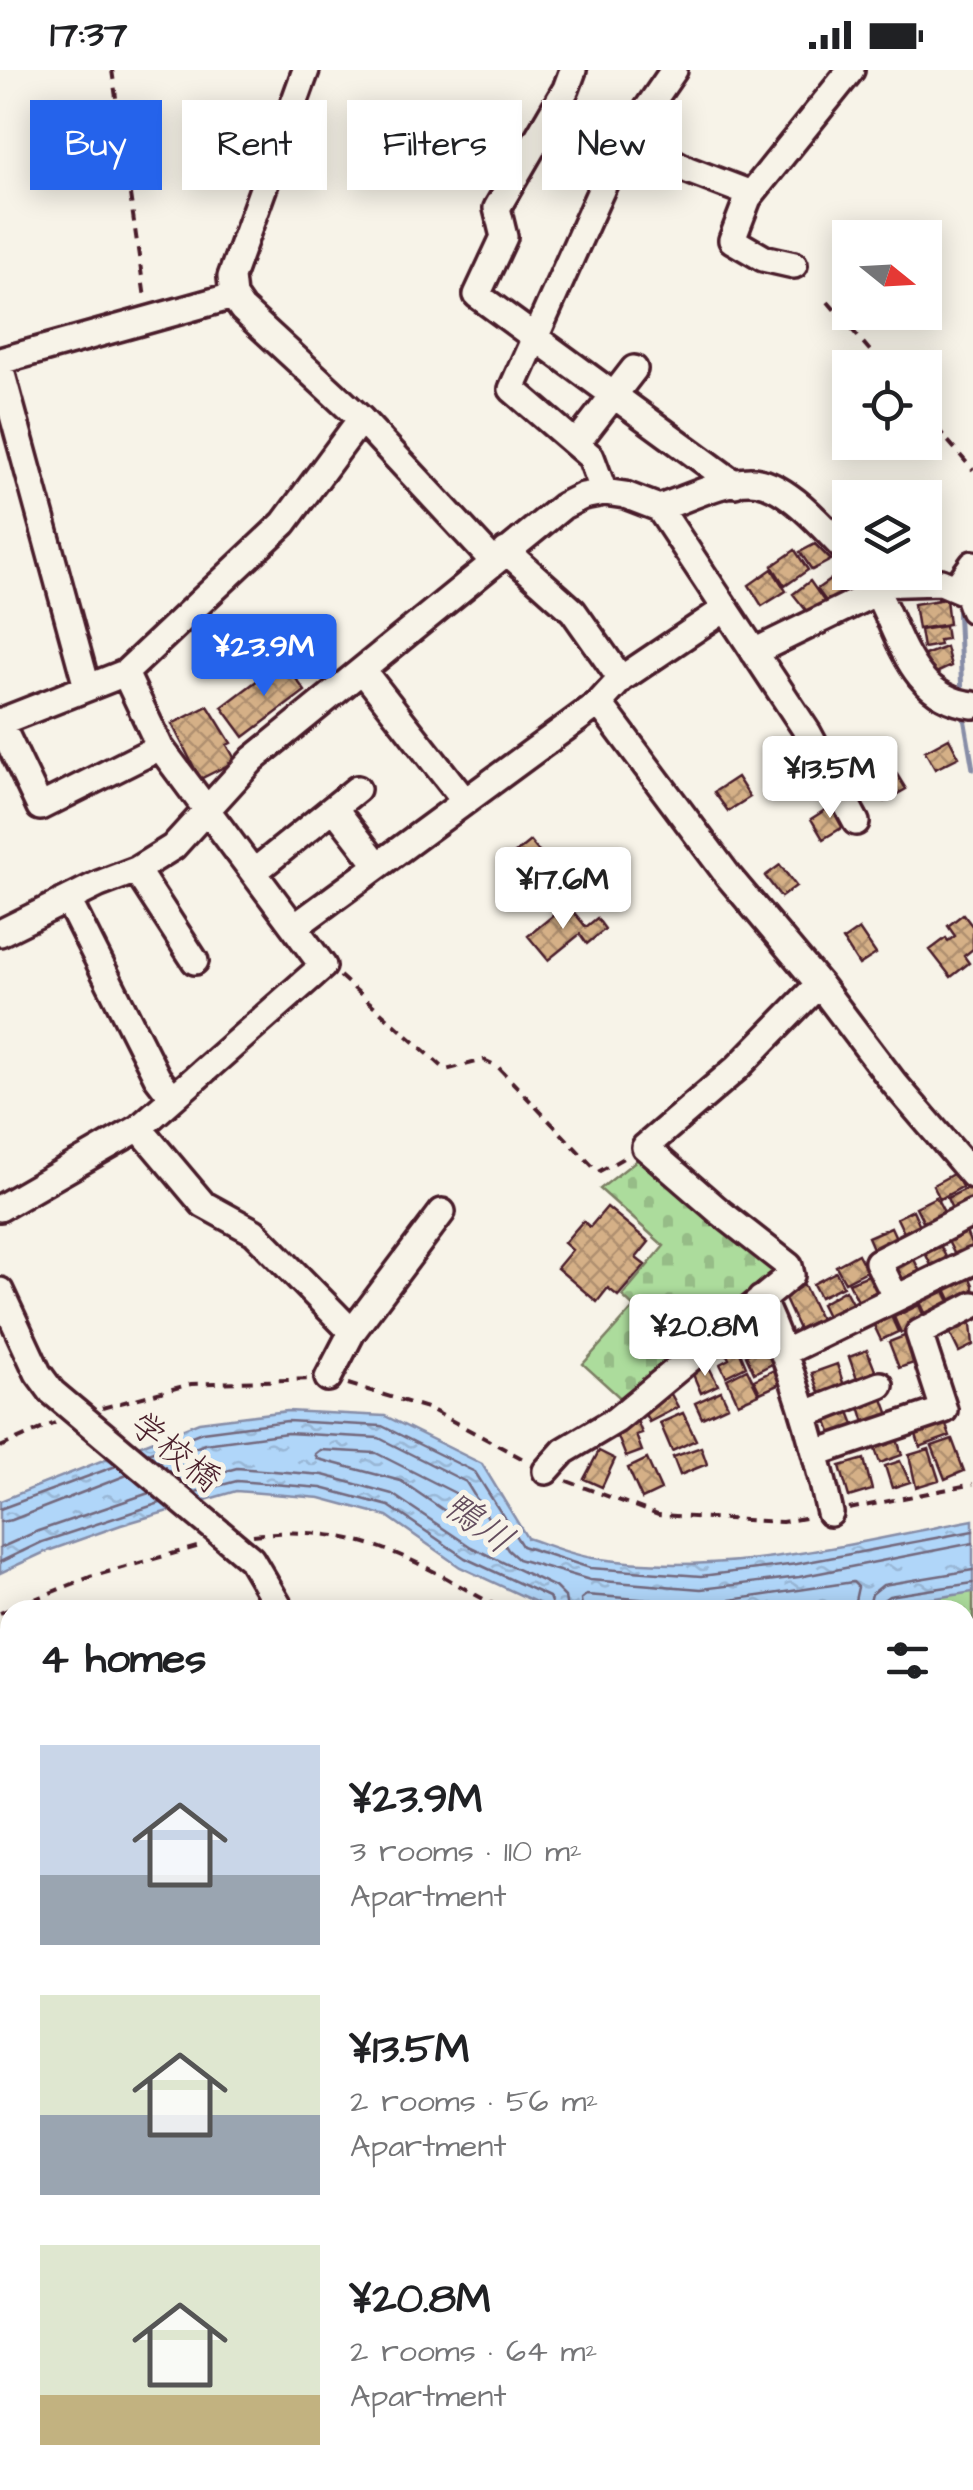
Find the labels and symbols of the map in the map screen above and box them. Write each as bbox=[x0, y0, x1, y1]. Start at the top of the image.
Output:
north arrow bbox=[832, 220, 942, 330]
pin: ¥23.9M bbox=[183, 614, 345, 699]
pin: ¥13.5M bbox=[749, 736, 911, 821]
pin: ¥17.6M bbox=[482, 847, 644, 932]
pin: ¥20.8M bbox=[624, 1294, 786, 1379]
street label: 学校橋 bbox=[119, 1400, 231, 1504]
water label: 鴨川 bbox=[432, 1480, 524, 1567]

